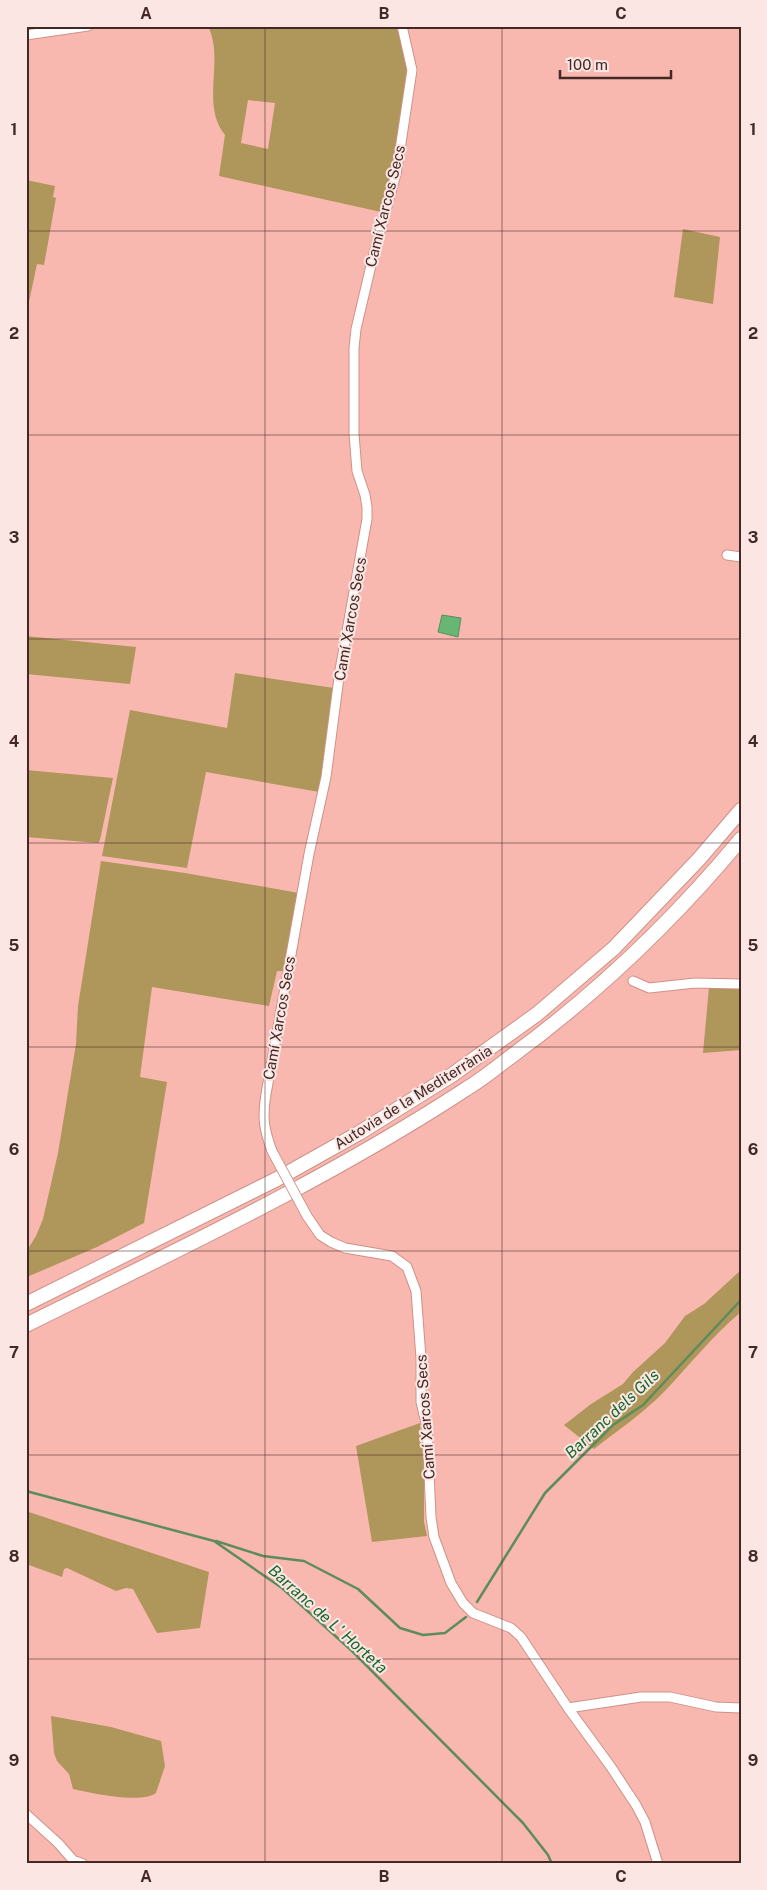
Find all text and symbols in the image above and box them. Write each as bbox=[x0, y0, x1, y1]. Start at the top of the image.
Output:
text: A bbox=[140, 4, 152, 23]
text: B bbox=[379, 4, 390, 23]
text: C bbox=[615, 4, 627, 23]
scale bar bbox=[560, 48, 671, 80]
text: 100 m bbox=[567, 56, 608, 73]
text: 1 bbox=[11, 120, 17, 139]
text: 1 bbox=[750, 120, 756, 139]
street label: Camí Xarcos Secs bbox=[362, 143, 408, 269]
text: 2 bbox=[9, 324, 19, 343]
text: 2 bbox=[748, 324, 758, 343]
text: 3 bbox=[9, 528, 19, 547]
text: 3 bbox=[748, 528, 758, 547]
street label: Camí Xarcos Secs bbox=[331, 556, 369, 682]
text: 4 bbox=[9, 732, 20, 751]
text: 4 bbox=[748, 732, 759, 751]
text: 5 bbox=[9, 936, 20, 955]
text: 5 bbox=[748, 936, 759, 955]
street label: Camí Xarcos Secs bbox=[260, 955, 298, 1081]
street label: Autovia de la Mediterrània bbox=[331, 1041, 495, 1153]
text: 6 bbox=[9, 1140, 19, 1159]
text: 6 bbox=[748, 1140, 758, 1159]
text: 7 bbox=[9, 1343, 19, 1362]
text: 7 bbox=[748, 1343, 758, 1362]
street label: Camí Xarcos Secs bbox=[412, 1354, 438, 1480]
water label: Barranc dels Gils bbox=[561, 1365, 663, 1462]
text: 8 bbox=[9, 1547, 20, 1566]
text: 8 bbox=[748, 1547, 759, 1566]
water label: Barranc de L' Horteta bbox=[265, 1561, 391, 1677]
text: 9 bbox=[9, 1751, 19, 1770]
text: 9 bbox=[748, 1751, 758, 1770]
text: A bbox=[140, 1867, 152, 1886]
text: B bbox=[379, 1867, 390, 1886]
text: C bbox=[615, 1867, 627, 1886]

